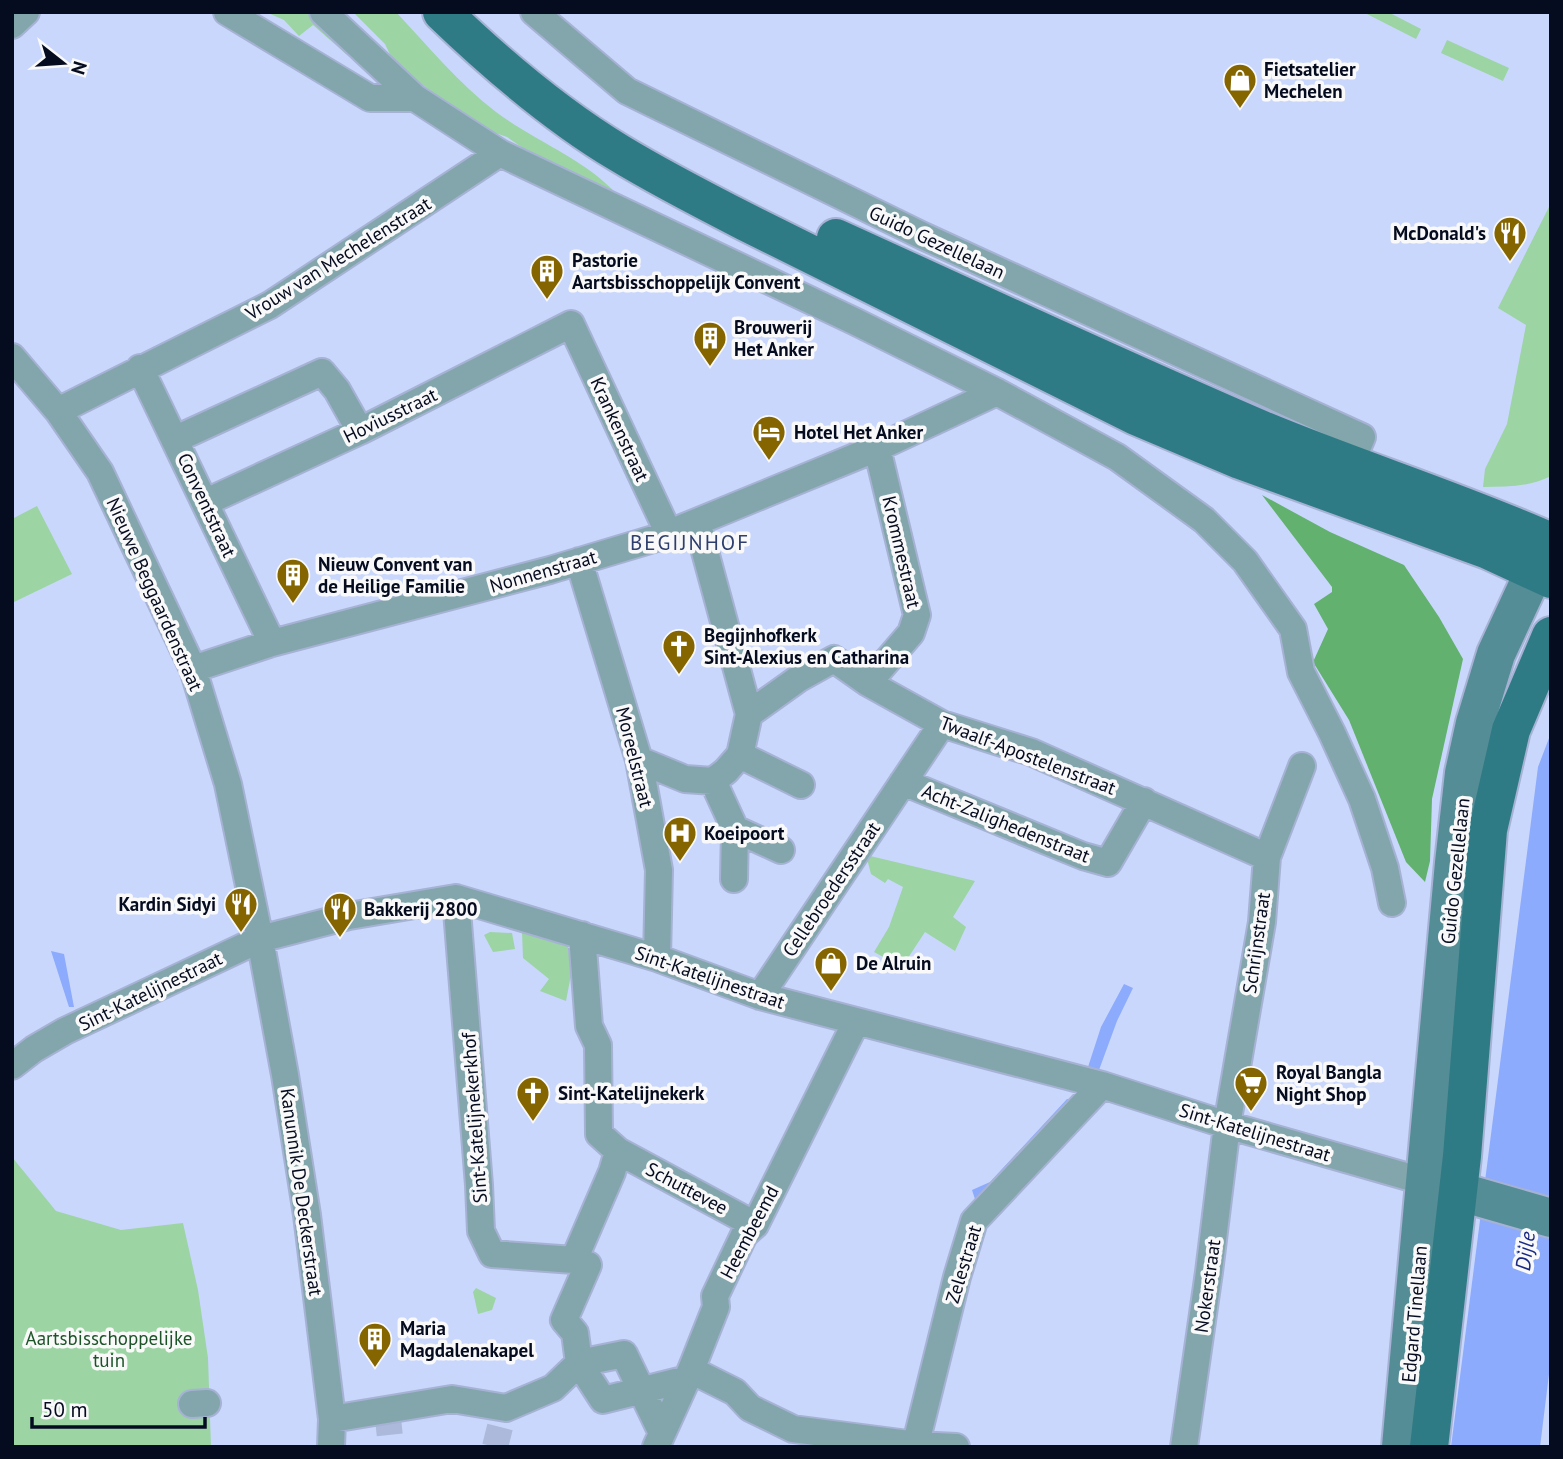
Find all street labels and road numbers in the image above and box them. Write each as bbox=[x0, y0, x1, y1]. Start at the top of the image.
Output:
street label: Vrouw van Mechelenstraat bbox=[240, 191, 436, 325]
street label: Guido Gezellelaan bbox=[865, 200, 1009, 284]
street label: Krankenstraat bbox=[585, 373, 655, 486]
street label: Hoviusstraat bbox=[339, 382, 441, 448]
street label: Conventstraat bbox=[172, 449, 242, 562]
street label: Nieuwe Beggaardenstraat bbox=[102, 494, 209, 695]
street label: Krommestraat bbox=[877, 494, 927, 611]
street label: Nonnenstraat bbox=[487, 544, 600, 598]
street label: Moreelstraat bbox=[611, 704, 659, 810]
street label: Twaalf-Apostelenstraat bbox=[937, 710, 1120, 800]
street label: Acht-Zalighedenstraat bbox=[919, 778, 1094, 868]
street label: Guido Gezellelaan bbox=[1435, 797, 1475, 945]
street label: Cellebroedersstraat bbox=[777, 816, 885, 961]
street label: Schrijnstraat bbox=[1237, 890, 1275, 995]
street label: Sint-Katelijnestraat bbox=[632, 940, 788, 1014]
street label: Sint-Katelijnestraat bbox=[74, 946, 226, 1036]
street label: Sint-Katelijnekerkhof bbox=[456, 1031, 492, 1204]
street label: Kanunnik De Deckerstraat bbox=[276, 1087, 329, 1298]
street label: Sint-Katelijnestraat bbox=[1177, 1098, 1334, 1167]
street label: Schuttevee bbox=[642, 1156, 732, 1220]
street label: Heembeemd bbox=[714, 1181, 784, 1283]
street label: Zelestraat bbox=[940, 1222, 986, 1306]
street label: Nokerstraat bbox=[1189, 1237, 1226, 1334]
street label: Edgard Tinellaan bbox=[1396, 1245, 1432, 1383]

